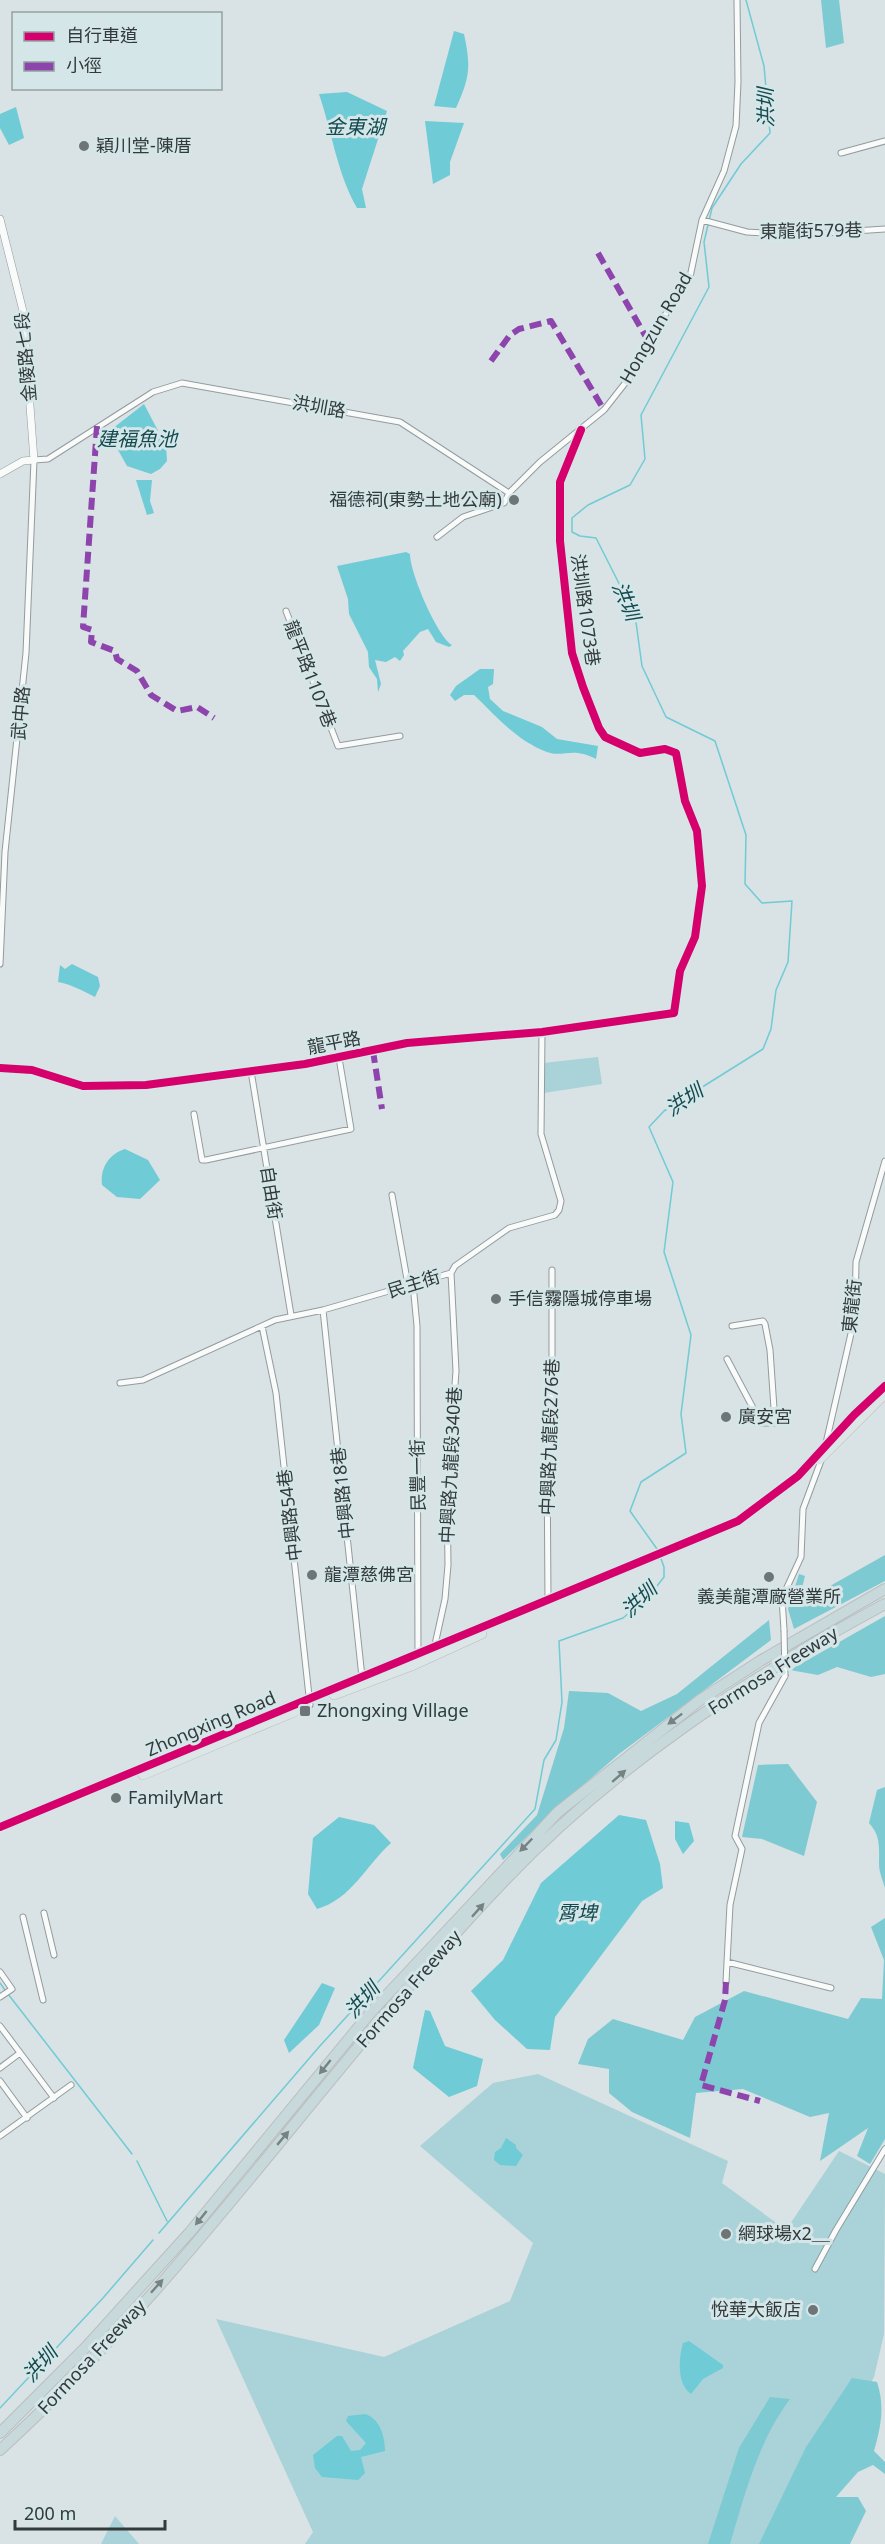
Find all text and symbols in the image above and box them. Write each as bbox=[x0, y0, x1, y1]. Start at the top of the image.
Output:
legend bbox=[12, 12, 222, 90]
text: 自行車道 bbox=[66, 23, 138, 47]
text: 小徑 bbox=[66, 53, 102, 77]
water label: 洪圳 bbox=[752, 85, 779, 128]
water label: 金東湖 bbox=[325, 113, 388, 140]
place label: 穎川堂-陳厝 bbox=[96, 133, 192, 157]
marker: 穎川堂-陳厝 bbox=[77, 139, 91, 153]
street label: 東龍街579巷 bbox=[759, 217, 863, 243]
street label: Hongzun Road bbox=[613, 267, 697, 388]
street label: 金陵路七段 bbox=[9, 311, 41, 403]
street label: 洪圳路 bbox=[291, 390, 348, 423]
water label: 建福魚池 bbox=[97, 425, 179, 452]
place label: 福德祠(東勢土地公廟) bbox=[329, 487, 502, 511]
marker: 福德祠(東勢土地公廟) bbox=[507, 493, 521, 507]
street label: 洪圳路1073巷 bbox=[566, 552, 606, 668]
water label: 洪圳 bbox=[606, 577, 648, 627]
street label: 龍平路1107巷 bbox=[279, 617, 342, 731]
street label: 武中路 bbox=[6, 685, 34, 741]
street label: 龍平路 bbox=[305, 1025, 363, 1059]
water label: 洪圳 bbox=[660, 1076, 710, 1122]
street label: 自由街 bbox=[256, 1164, 288, 1221]
street label: 民主街 bbox=[384, 1264, 443, 1302]
street label: 東龍街 bbox=[836, 1278, 866, 1334]
place label: 手信霧隱城停車場 bbox=[508, 1286, 652, 1310]
marker: 手信霧隱城停車場 bbox=[489, 1292, 503, 1306]
street label: 中興路九龍段276巷 bbox=[534, 1358, 564, 1516]
street label: 中興路九龍段340巷 bbox=[434, 1386, 466, 1544]
place label: 廣安宮 bbox=[738, 1404, 792, 1428]
marker: 廣安宮 bbox=[719, 1410, 733, 1424]
street label: 民豐一街 bbox=[404, 1439, 430, 1511]
street label: 中興路18巷 bbox=[325, 1446, 359, 1540]
street label: 中興路54巷 bbox=[271, 1468, 307, 1563]
place label: 龍潭慈佛宮 bbox=[324, 1562, 414, 1586]
marker: 龍潭慈佛宮 bbox=[305, 1568, 319, 1582]
marker: 義美龍潭廠營業所 bbox=[762, 1570, 776, 1584]
water label: 洪圳 bbox=[615, 1574, 665, 1623]
place label: 義美龍潭廠營業所 bbox=[697, 1584, 841, 1608]
street label: Formosa Freeway bbox=[703, 1620, 843, 1720]
street label: Zhongxing Road bbox=[142, 1685, 279, 1761]
place label: Zhongxing Village bbox=[317, 1698, 469, 1722]
marker: Zhongxing Village bbox=[298, 1704, 312, 1718]
one-way arrow bbox=[667, 1713, 682, 1725]
one-way arrow bbox=[611, 1770, 626, 1783]
place label: FamilyMart bbox=[128, 1785, 224, 1809]
marker: FamilyMart bbox=[109, 1791, 123, 1805]
one-way arrow bbox=[519, 1838, 533, 1853]
water label: 霄埤 bbox=[557, 1899, 599, 1926]
one-way arrow bbox=[471, 1903, 485, 1918]
street label: Formosa Freeway bbox=[350, 1924, 467, 2052]
water label: 洪圳 bbox=[338, 1974, 387, 2024]
one-way arrow bbox=[319, 2060, 331, 2075]
one-way arrow bbox=[276, 2130, 289, 2146]
one-way arrow bbox=[195, 2210, 208, 2226]
place label: 網球場x2＿ bbox=[738, 2221, 830, 2245]
marker: 網球場x2＿ bbox=[719, 2227, 733, 2241]
one-way arrow bbox=[149, 2280, 163, 2294]
street label: Formosa Freeway bbox=[32, 2293, 151, 2419]
place label: 悅華大飯店 bbox=[711, 2297, 801, 2321]
marker: 悅華大飯店 bbox=[806, 2303, 820, 2317]
water label: 洪圳 bbox=[16, 2338, 65, 2388]
scale bar bbox=[15, 2493, 165, 2531]
text: 200 m bbox=[24, 2501, 76, 2525]

